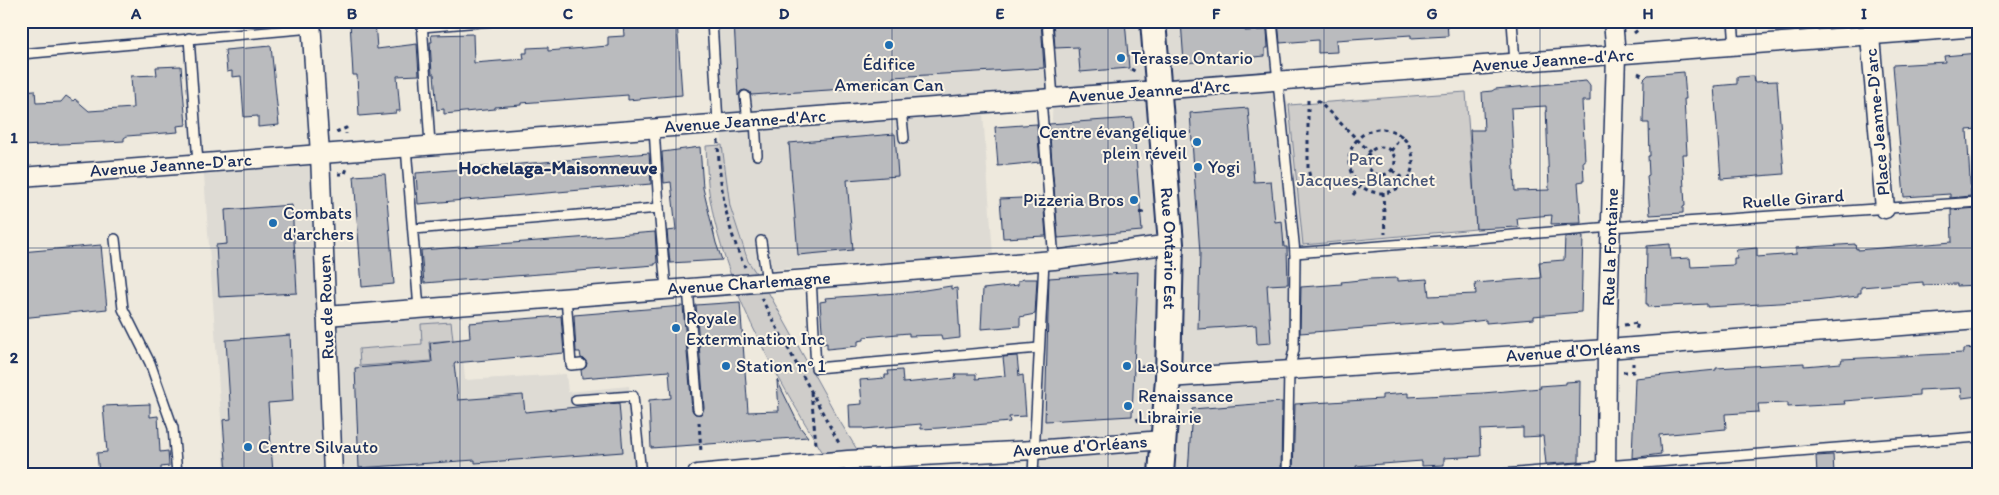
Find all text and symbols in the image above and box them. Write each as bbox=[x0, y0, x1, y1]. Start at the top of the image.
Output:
text: A bbox=[130, 4, 142, 23]
text: B bbox=[347, 4, 358, 23]
text: C bbox=[563, 4, 574, 23]
text: D bbox=[779, 4, 790, 23]
text: E bbox=[996, 4, 1005, 23]
text: F bbox=[1212, 4, 1221, 23]
text: G bbox=[1426, 4, 1438, 23]
text: H bbox=[1642, 4, 1654, 23]
text: I bbox=[1861, 4, 1867, 23]
marker: Édifice American Can bbox=[883, 39, 895, 51]
street label: Avenue Jeanne-d'Arc bbox=[1471, 43, 1635, 77]
place label: Terasse Ontario bbox=[1131, 47, 1253, 69]
street label: Place Jeanne-D'arc bbox=[1860, 47, 1894, 197]
marker: Terasse Ontario bbox=[1115, 52, 1127, 64]
place label: Édifice American Can bbox=[834, 53, 944, 96]
street label: Avenue Jeanne-d'Arc bbox=[1067, 74, 1231, 108]
street label: Avenue Jeanne-d'Arc bbox=[663, 104, 827, 138]
place label: Centre évangélique plein réveil bbox=[1039, 121, 1187, 164]
text: 1 bbox=[10, 128, 18, 147]
marker: Centre évangélique plein réveil bbox=[1191, 136, 1203, 148]
street label: Avenue Jeanne-D'arc bbox=[89, 148, 253, 182]
park label: Parc Jacques-Blanchet bbox=[1297, 148, 1435, 191]
district label: Hochelaga-Maisonneuve bbox=[458, 156, 658, 179]
place label: Yogi bbox=[1208, 156, 1240, 178]
marker: Yogi bbox=[1192, 161, 1204, 173]
street label: Ruelle Girard bbox=[1741, 184, 1845, 214]
street label: Rue Ontario Est bbox=[1155, 186, 1182, 310]
street label: Rue la Fontaine bbox=[1597, 187, 1623, 307]
place label: Pizzeria Bros bbox=[1023, 189, 1124, 211]
marker: Pizzeria Bros bbox=[1128, 194, 1140, 206]
place label: Combats d'archers bbox=[283, 202, 354, 245]
marker: Combats d'archers bbox=[267, 217, 279, 229]
street label: Rue de Rouen bbox=[313, 254, 339, 360]
street label: Avenue Charlemagne bbox=[667, 266, 831, 300]
place label: Royale Extermination Inc bbox=[686, 307, 825, 350]
marker: Royale Extermination Inc bbox=[670, 322, 682, 334]
street label: Avenue d'Orléans bbox=[1505, 335, 1641, 367]
text: 2 bbox=[10, 348, 19, 367]
place label: Station nº 1 bbox=[736, 355, 826, 377]
place label: La Source bbox=[1137, 355, 1213, 377]
marker: Station nº 1 bbox=[720, 360, 732, 372]
marker: La Source bbox=[1121, 360, 1133, 372]
place label: Renaissance Librairie bbox=[1138, 385, 1233, 428]
marker: Renaissance Librairie bbox=[1122, 400, 1134, 412]
street label: Avenue d'Orléans bbox=[1012, 430, 1148, 462]
place label: Centre Silvauto bbox=[258, 436, 378, 458]
marker: Centre Silvauto bbox=[242, 441, 254, 453]

